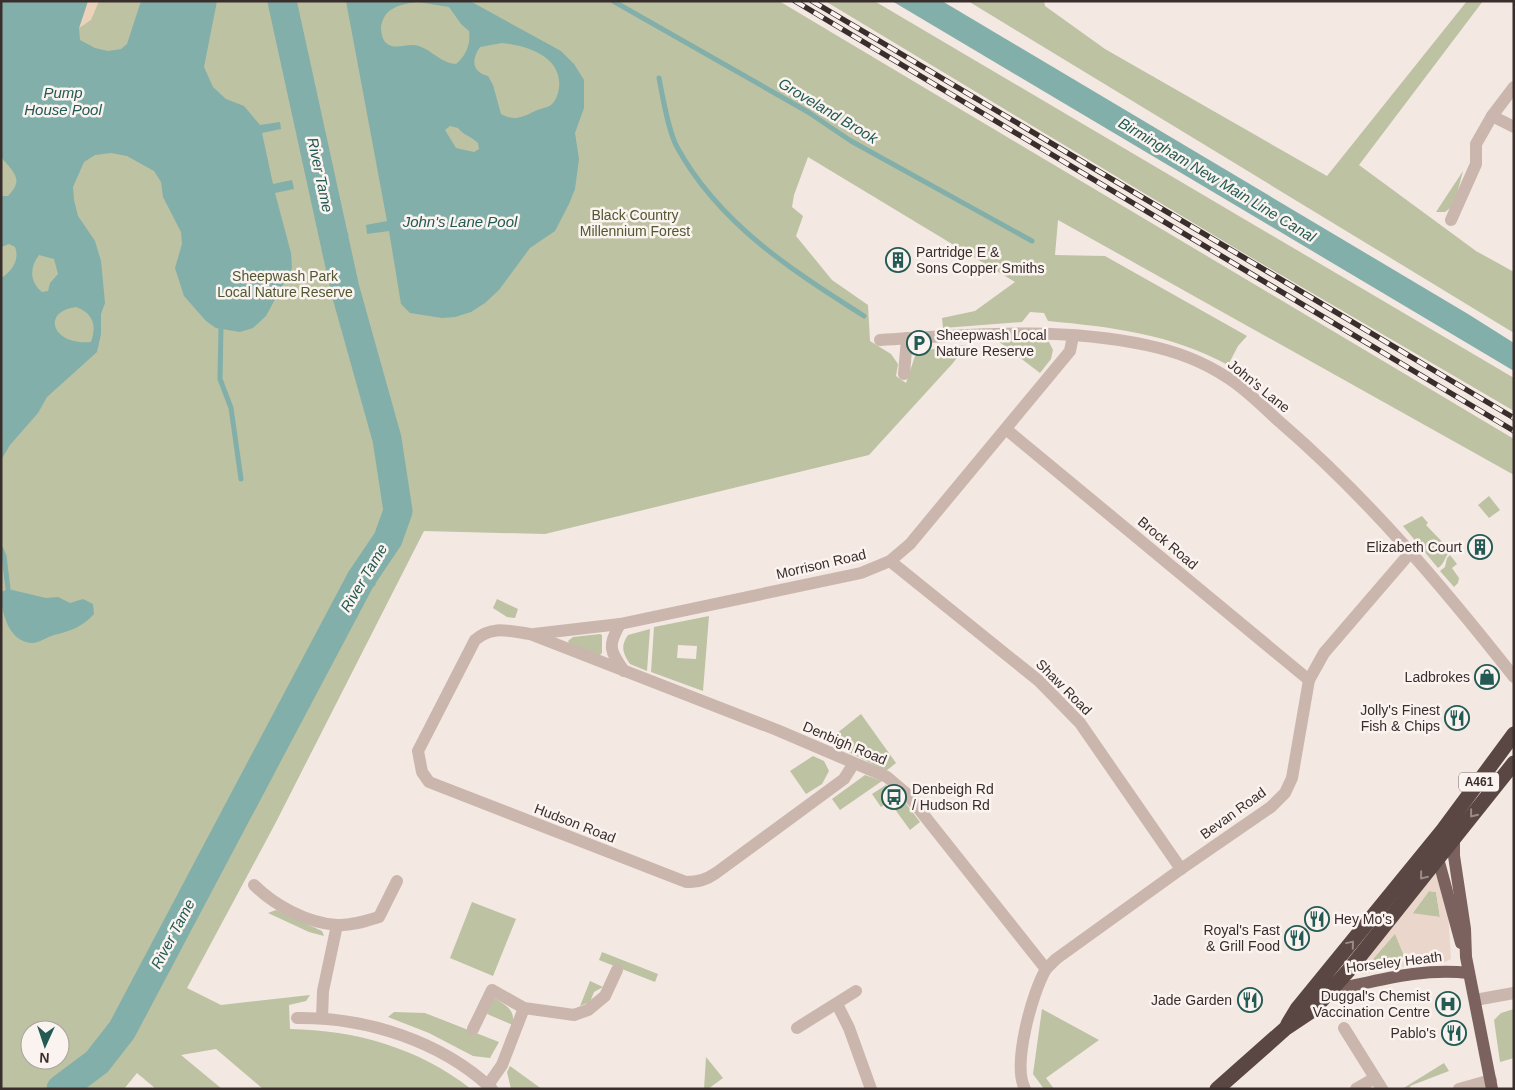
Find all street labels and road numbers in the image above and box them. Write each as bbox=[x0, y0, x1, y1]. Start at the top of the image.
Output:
street label: John's Lane bbox=[1225, 356, 1293, 416]
street label: Brock Road bbox=[1135, 513, 1201, 573]
street label: Morrison Road bbox=[774, 546, 868, 582]
street label: Shaw Road bbox=[1033, 656, 1095, 718]
street label: Denbigh Road bbox=[801, 718, 889, 768]
road number: A461 bbox=[1459, 772, 1499, 792]
street label: Bevan Road bbox=[1197, 784, 1269, 842]
street label: Hudson Road bbox=[532, 800, 618, 846]
street label: Horseley Heath bbox=[1345, 948, 1443, 976]

